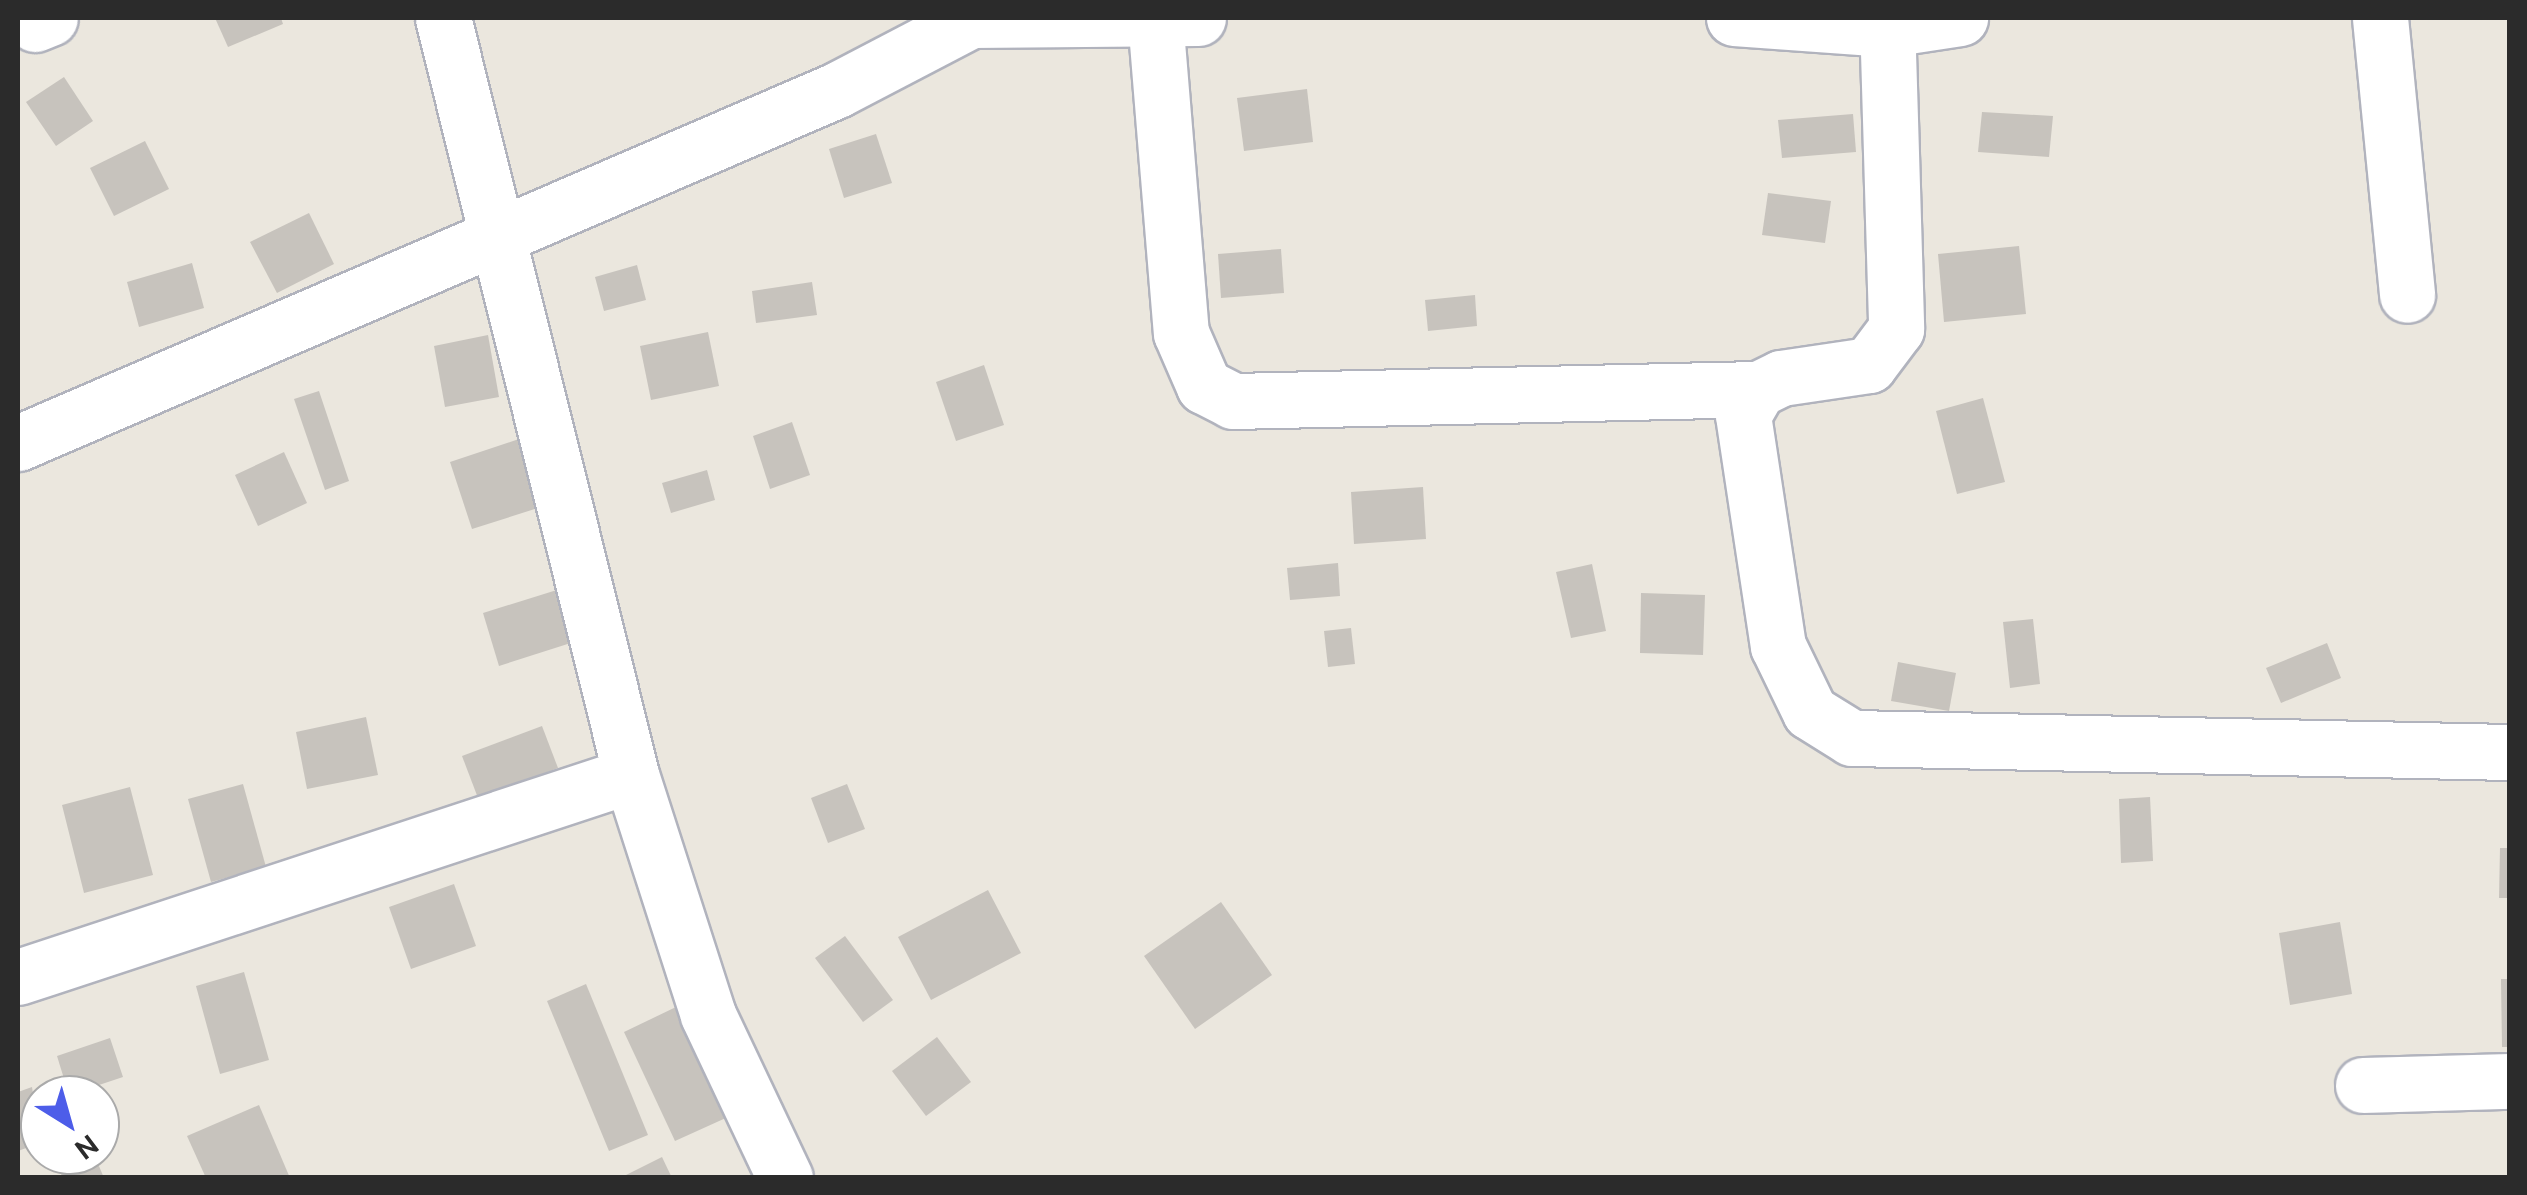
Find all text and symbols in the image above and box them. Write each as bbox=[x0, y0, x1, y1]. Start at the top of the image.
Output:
north arrow bbox=[20, 1075, 120, 1175]
text: N bbox=[69, 1129, 105, 1166]

